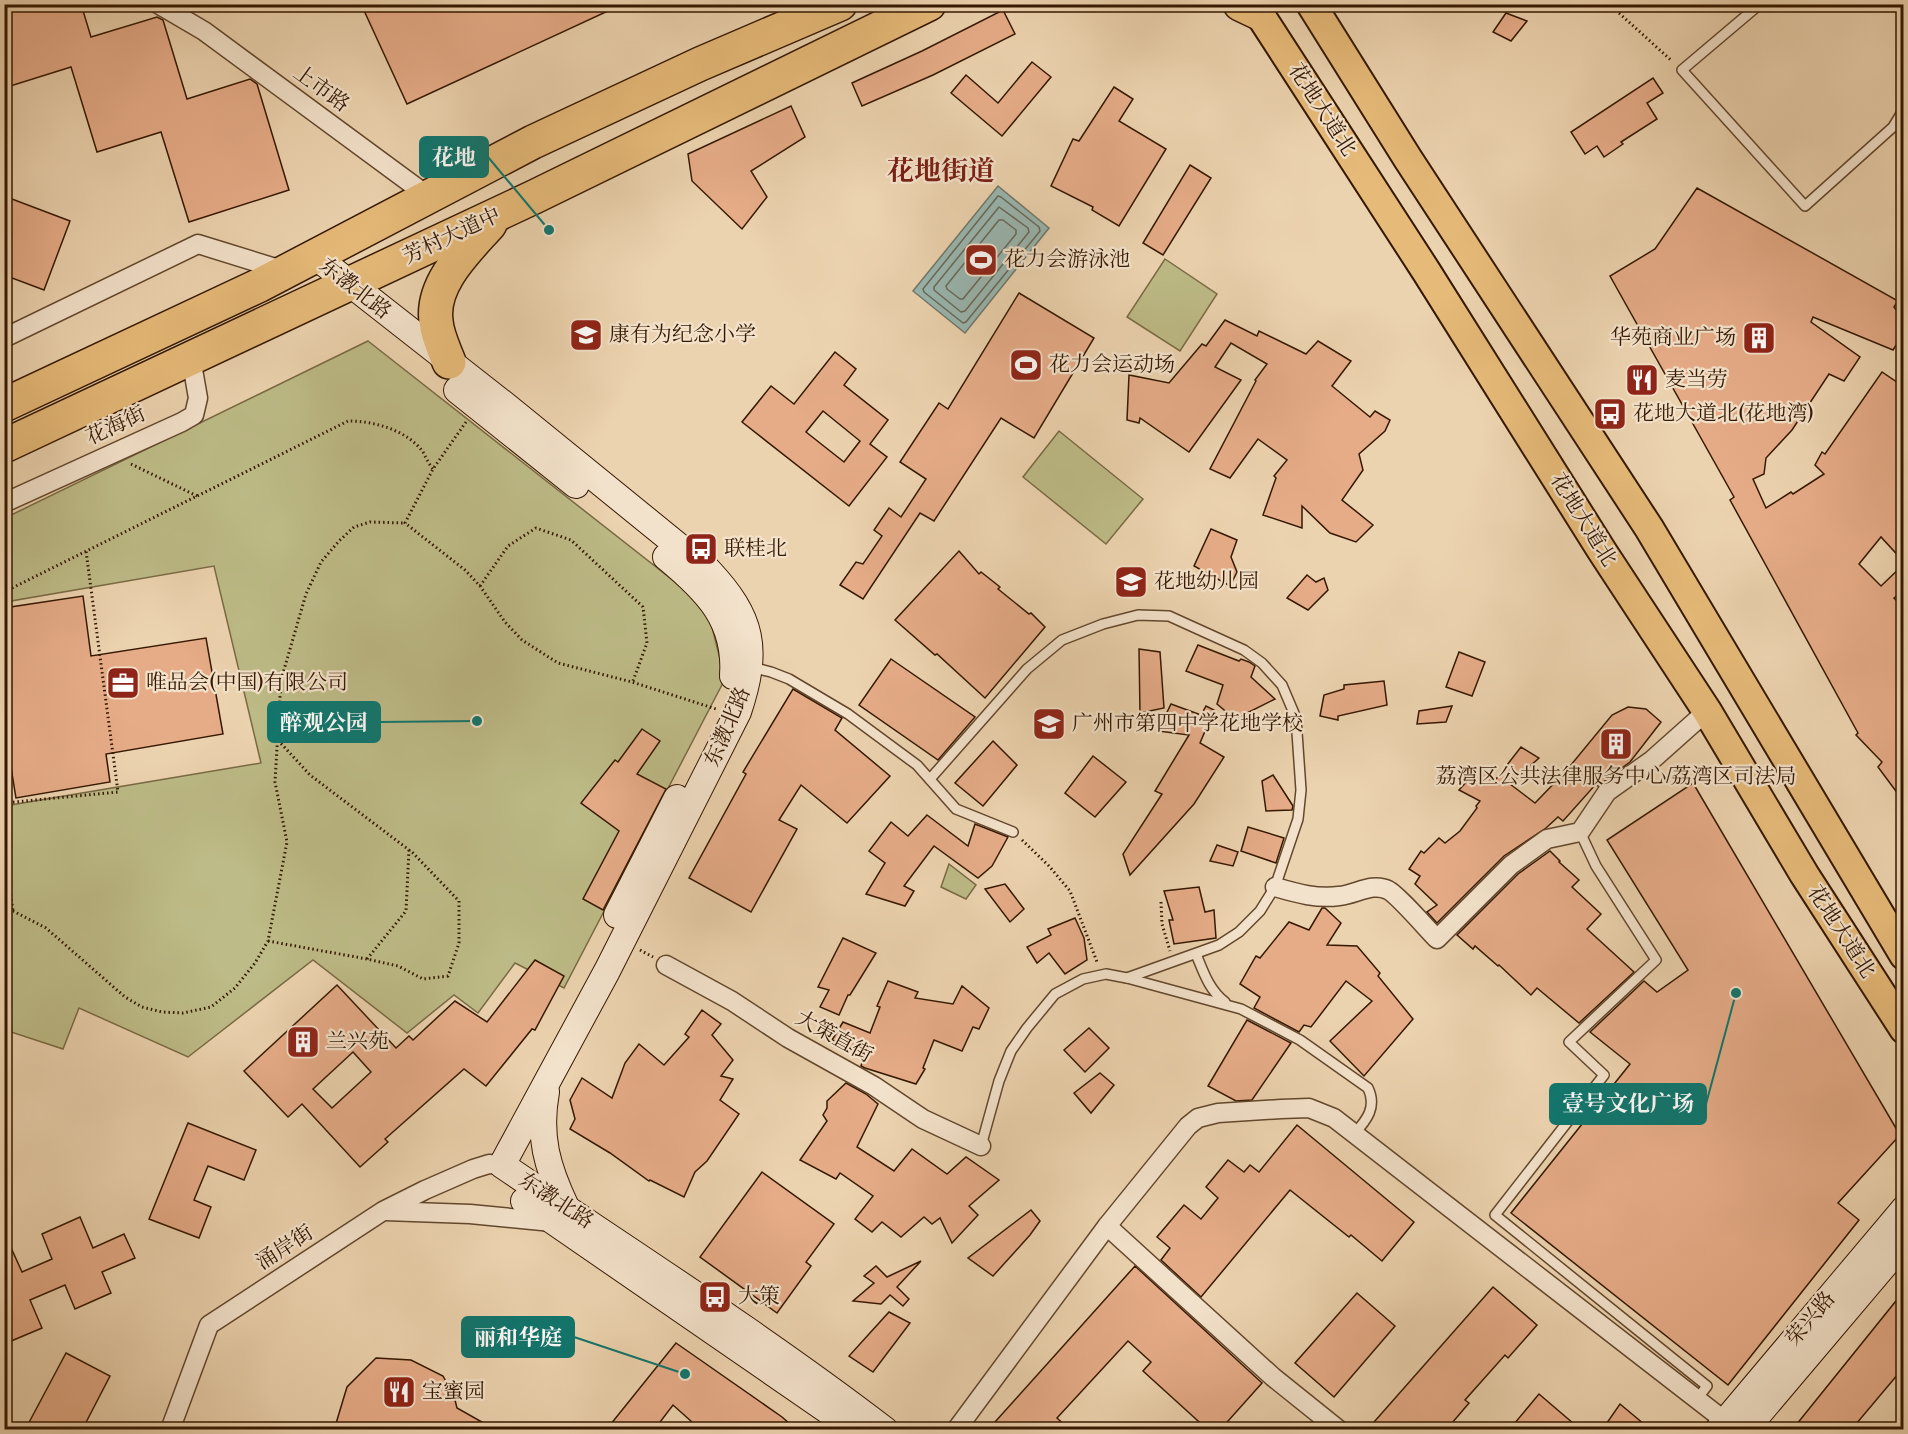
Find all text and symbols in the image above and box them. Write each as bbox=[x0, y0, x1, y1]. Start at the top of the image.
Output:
street label: 花地大道北 bbox=[1283, 59, 1361, 161]
street label: 上市路 bbox=[288, 60, 354, 118]
callout: 花地 bbox=[420, 137, 488, 177]
text: 花地 bbox=[432, 145, 476, 172]
district label: 花地街道 bbox=[887, 155, 995, 189]
street label: 芳村大道中 bbox=[399, 202, 505, 270]
sports icon: 花力会游泳池 bbox=[963, 242, 999, 278]
place label: 花力会游泳池 bbox=[1004, 247, 1130, 273]
street label: 东漖北路 bbox=[314, 253, 396, 325]
school or university icon: 康有为纪念小学 bbox=[568, 317, 604, 353]
building icon: 华苑商业广场 bbox=[1741, 320, 1777, 356]
place label: 康有为纪念小学 bbox=[609, 322, 756, 348]
place label: 华苑商业广场 bbox=[1610, 325, 1736, 351]
sports icon: 花力会运动场 bbox=[1008, 347, 1044, 383]
place label: 花力会运动场 bbox=[1049, 352, 1175, 378]
restaurant icon: 麦当劳 bbox=[1624, 362, 1660, 398]
place label: 麦当劳 bbox=[1665, 367, 1728, 393]
bus stop icon: 花地大道北(花地湾) bbox=[1592, 396, 1628, 432]
street label: 花海街 bbox=[82, 401, 150, 451]
place label: 花地大道北(花地湾) bbox=[1633, 401, 1814, 427]
street label: 花地大道北 bbox=[1544, 469, 1622, 571]
bus stop icon: 联桂北 bbox=[683, 531, 719, 567]
place label: 联桂北 bbox=[724, 536, 787, 562]
school or university icon: 花地幼儿园 bbox=[1113, 564, 1149, 600]
place label: 花地幼儿园 bbox=[1154, 569, 1259, 595]
office icon: 唯品会(中国)有限公司 bbox=[105, 665, 141, 701]
place label: 唯品会(中国)有限公司 bbox=[146, 670, 348, 696]
street label: 东漖北路 bbox=[700, 683, 756, 771]
callout: 醉观公园 bbox=[268, 702, 380, 742]
school or university icon: 广州市第四中学花地学校 bbox=[1031, 706, 1067, 742]
text: 醉观公园 bbox=[280, 710, 368, 737]
place label: 广州市第四中学花地学校 bbox=[1072, 711, 1303, 737]
building icon: 荔湾区公共法律服务中心/荔湾区司法局 bbox=[1598, 726, 1634, 762]
place label: 荔湾区公共法律服务中心/荔湾区司法局 bbox=[1436, 764, 1797, 790]
street label: 花地大道北 bbox=[1802, 881, 1880, 983]
street label: 大策直街 bbox=[791, 1005, 877, 1069]
building icon: 兰兴苑 bbox=[285, 1024, 321, 1060]
place label: 兰兴苑 bbox=[326, 1029, 389, 1055]
callout: 壹号文化广场 bbox=[1550, 1084, 1706, 1124]
text: 壹号文化广场 bbox=[1562, 1091, 1694, 1118]
street label: 东漖北路 bbox=[514, 1167, 598, 1235]
street label: 涌岸街 bbox=[252, 1220, 318, 1276]
bus stop icon: 大策 bbox=[697, 1279, 733, 1315]
place label: 大策 bbox=[738, 1284, 780, 1310]
street label: 荣兴路 bbox=[1781, 1287, 1841, 1351]
callout: 丽和华庭 bbox=[462, 1317, 574, 1357]
text: 丽和华庭 bbox=[474, 1325, 562, 1352]
restaurant icon: 宝蜜园 bbox=[381, 1374, 417, 1410]
place label: 宝蜜园 bbox=[422, 1379, 485, 1405]

